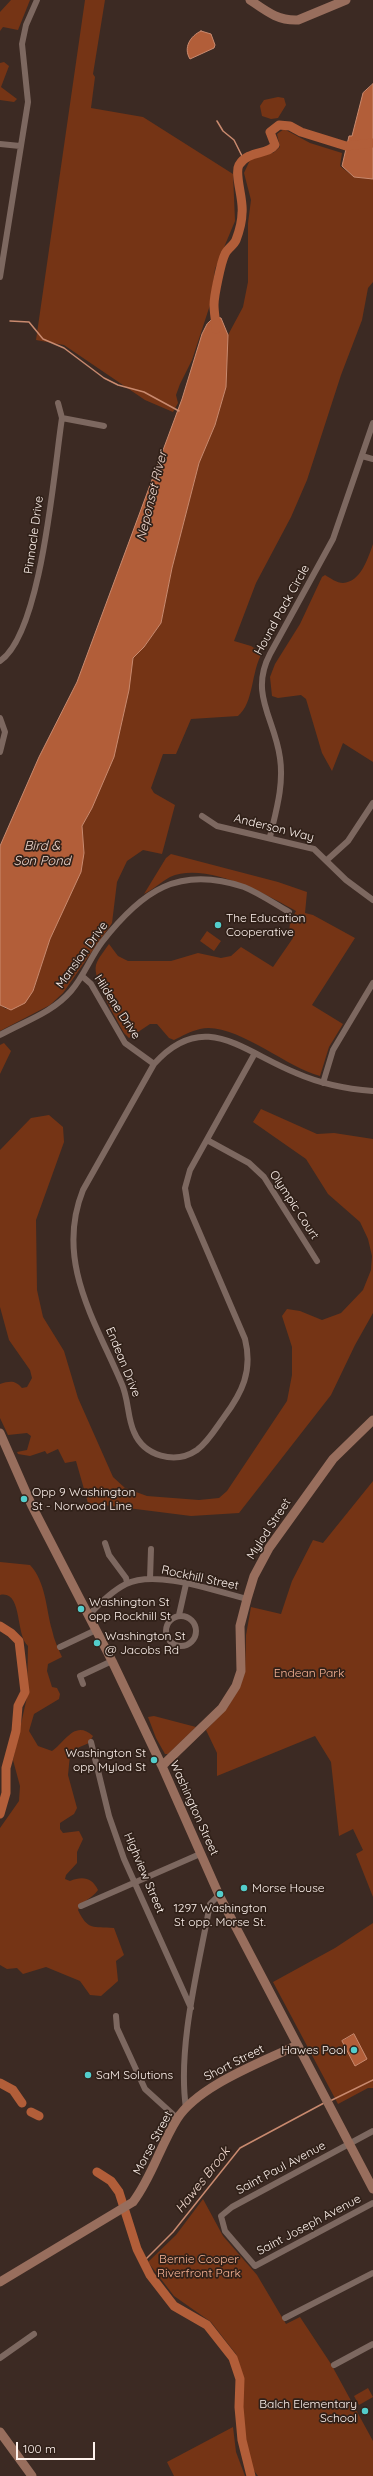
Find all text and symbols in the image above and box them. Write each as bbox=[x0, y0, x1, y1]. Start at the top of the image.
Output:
water label: Neponset River bbox=[133, 449, 171, 543]
street label: Pinnacle Drive bbox=[21, 495, 47, 575]
street label: Hound Pack Circle bbox=[251, 562, 313, 658]
street label: Anderson Way bbox=[232, 811, 316, 845]
water label: Bird & Son Pond bbox=[13, 838, 71, 869]
place label: The Education Cooperative bbox=[226, 911, 305, 939]
street label: Mansion Drive bbox=[53, 919, 111, 991]
marker: The Education Cooperative bbox=[213, 920, 223, 930]
street label: Hildene Drive bbox=[91, 972, 143, 1042]
street label: Olympic Court bbox=[266, 1168, 322, 1242]
street label: Endean Drive bbox=[102, 1325, 144, 1399]
place label: Opp 9 Washington St - Norwood Line bbox=[32, 1485, 135, 1513]
marker: Opp 9 Washington St - Norwood Line bbox=[19, 1494, 29, 1504]
street label: Mylod Street bbox=[244, 1496, 294, 1562]
street label: Rockhill Street bbox=[160, 1563, 240, 1593]
place label: Washington St opp Rockhill St bbox=[89, 1595, 171, 1623]
marker: Washington St opp Rockhill St bbox=[76, 1604, 86, 1614]
place label: Washington St @ Jacobs Rd bbox=[105, 1629, 185, 1657]
marker: Washington St @ Jacobs Rd bbox=[92, 1638, 102, 1648]
park label: Endean Park bbox=[274, 1666, 344, 1680]
place label: Washington St opp Mylod St bbox=[66, 1746, 146, 1774]
marker: Washington St opp Mylod St bbox=[149, 1755, 159, 1765]
street label: Washington Street bbox=[167, 1758, 221, 1858]
street label: Highview Street bbox=[121, 1830, 167, 1916]
place label: Morse House bbox=[252, 1881, 325, 1895]
marker: Morse House bbox=[239, 1883, 249, 1893]
marker: 1297 Washington St opp. Morse St. bbox=[215, 1889, 225, 1899]
place label: 1297 Washington St opp. Morse St. bbox=[173, 1901, 267, 1929]
street label: Short Street bbox=[202, 2042, 266, 2084]
place label: Hawes Pool bbox=[281, 2043, 346, 2057]
marker: Hawes Pool bbox=[349, 2045, 359, 2055]
place label: SaM Solutions bbox=[96, 2068, 173, 2082]
marker: SaM Solutions bbox=[83, 2070, 93, 2080]
street label: Morse Street bbox=[130, 2109, 176, 2177]
street label: Saint Paul Avenue bbox=[234, 2138, 328, 2198]
water label: Hawes Brook bbox=[172, 2144, 234, 2216]
street label: Saint Joseph Avenue bbox=[255, 2191, 363, 2259]
park label: Bernie Cooper Riverfront Park bbox=[157, 2252, 241, 2280]
place label: Balch Elementary School bbox=[259, 2397, 357, 2425]
marker: Balch Elementary School bbox=[360, 2406, 370, 2416]
scale bar bbox=[18, 2434, 97, 2460]
text: 100 m bbox=[23, 2441, 56, 2456]

